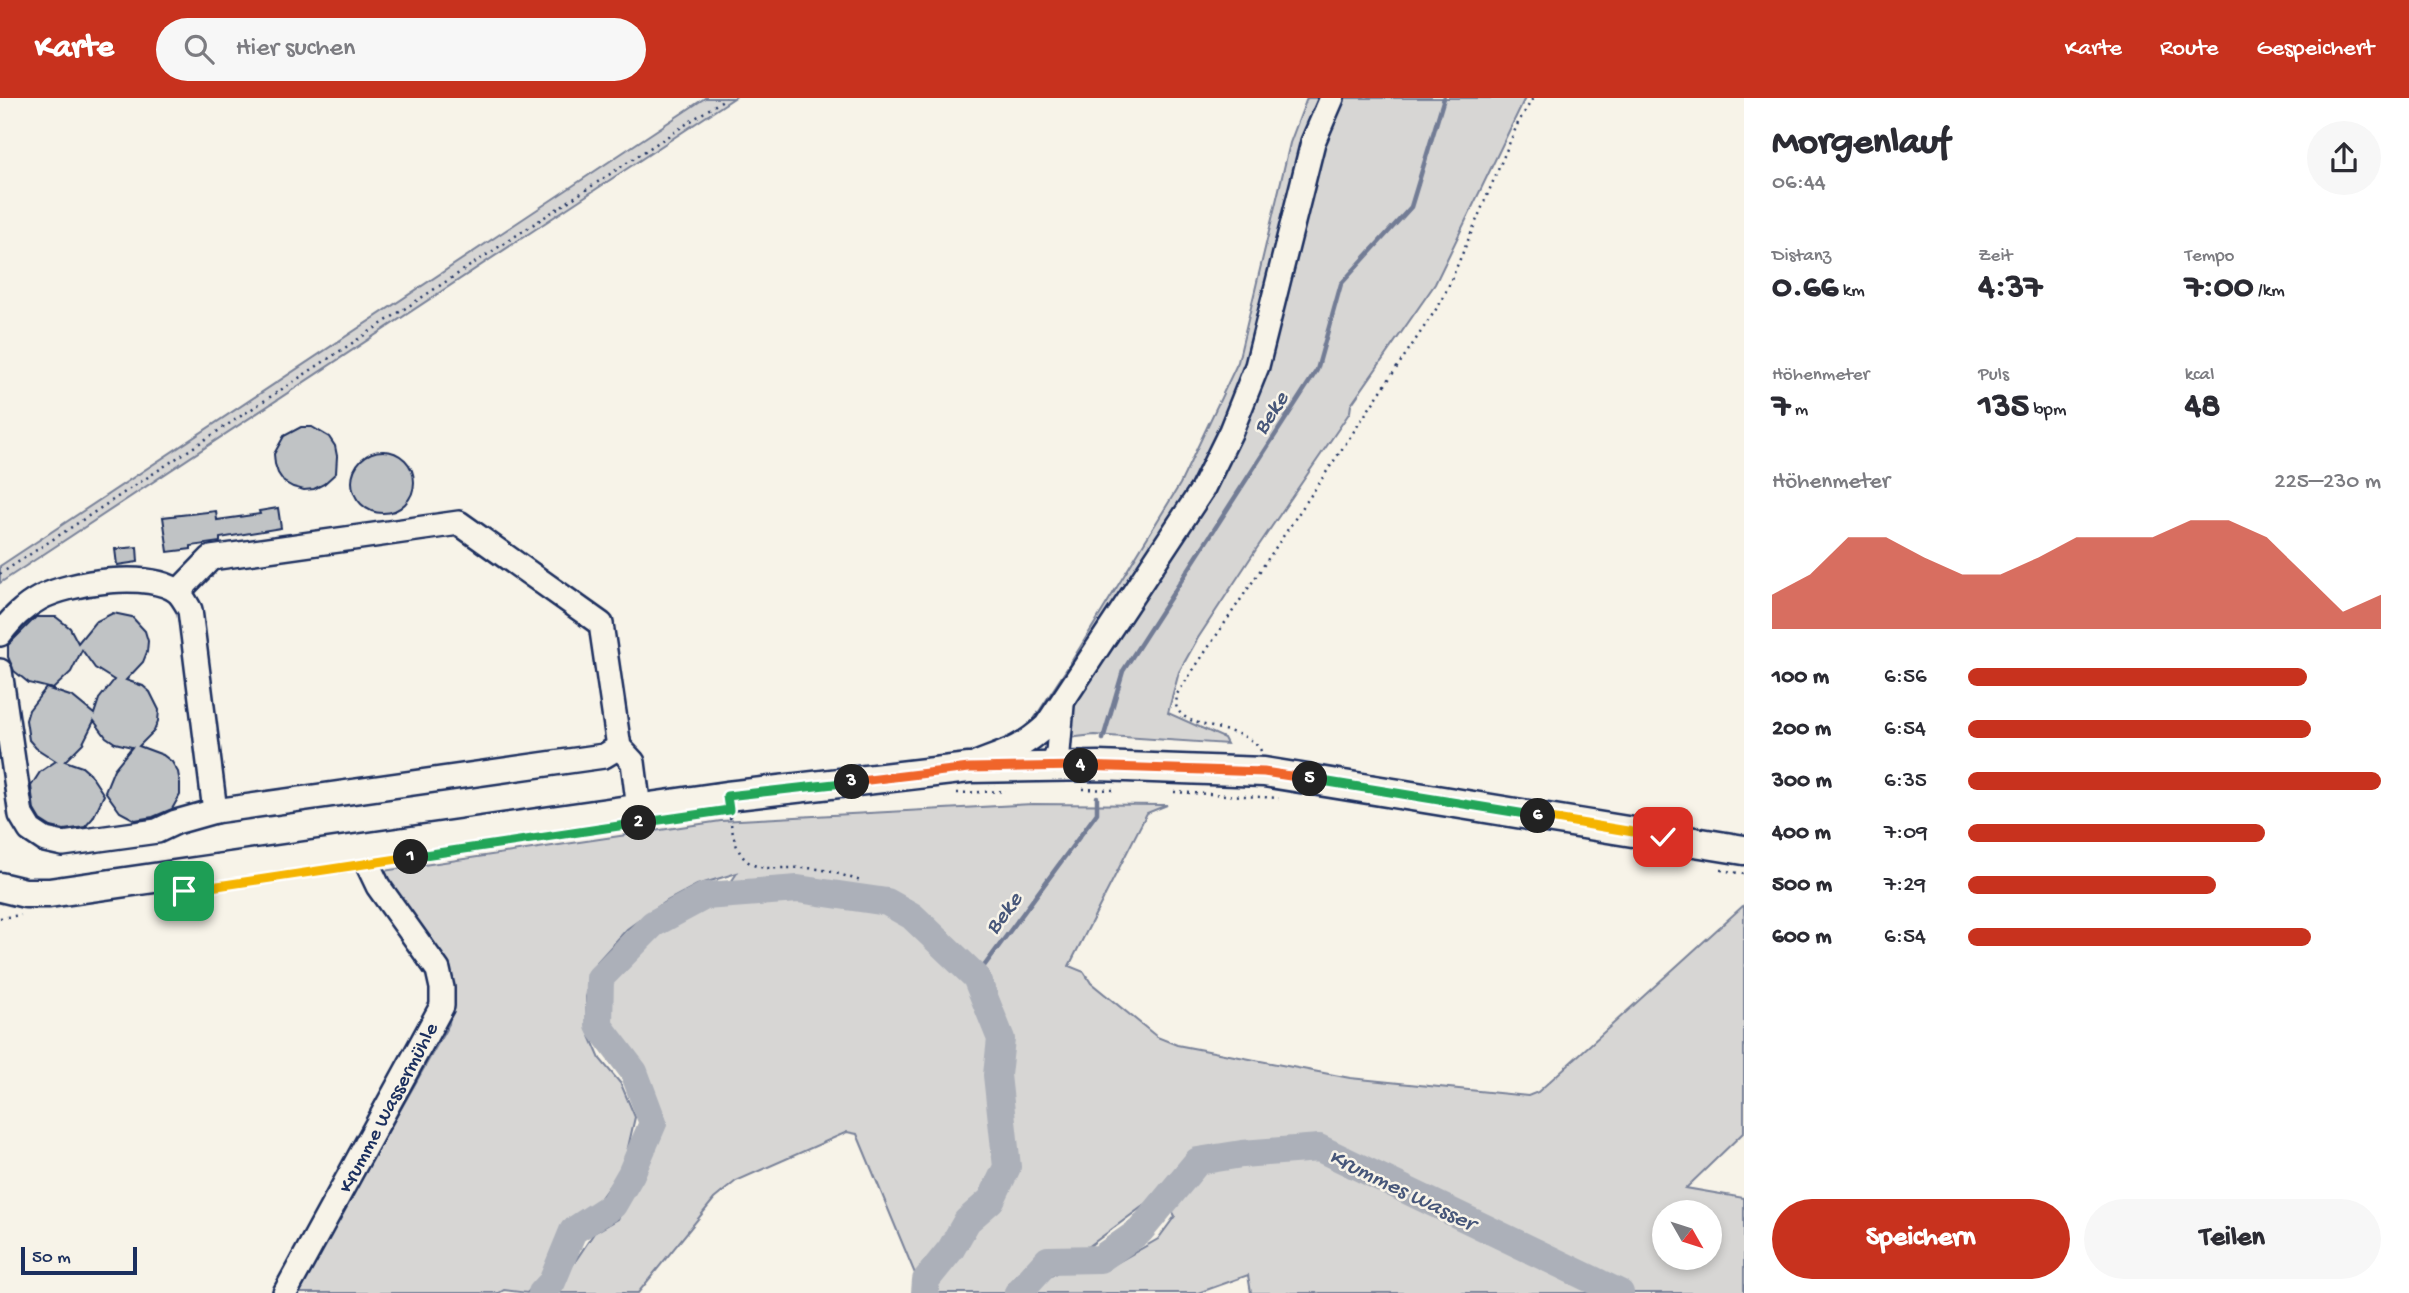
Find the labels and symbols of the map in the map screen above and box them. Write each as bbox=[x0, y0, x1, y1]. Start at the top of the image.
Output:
water label: Beke bbox=[1248, 386, 1296, 440]
pin: 4 bbox=[1064, 748, 1098, 784]
pin: 5 bbox=[1292, 762, 1328, 796]
pin: 3 bbox=[834, 764, 870, 800]
pin: 6 bbox=[1520, 798, 1556, 834]
pin: 2 bbox=[622, 806, 656, 840]
pin bbox=[1633, 807, 1693, 867]
pin: 1 bbox=[394, 840, 428, 874]
pin bbox=[154, 861, 214, 921]
water label: Beke bbox=[980, 887, 1030, 941]
street label: Krumme Wassermühle bbox=[335, 1018, 446, 1198]
water label: Krummes Wasser bbox=[1324, 1144, 1483, 1240]
north arrow bbox=[1652, 1200, 1722, 1270]
scale bar bbox=[21, 1244, 136, 1276]

